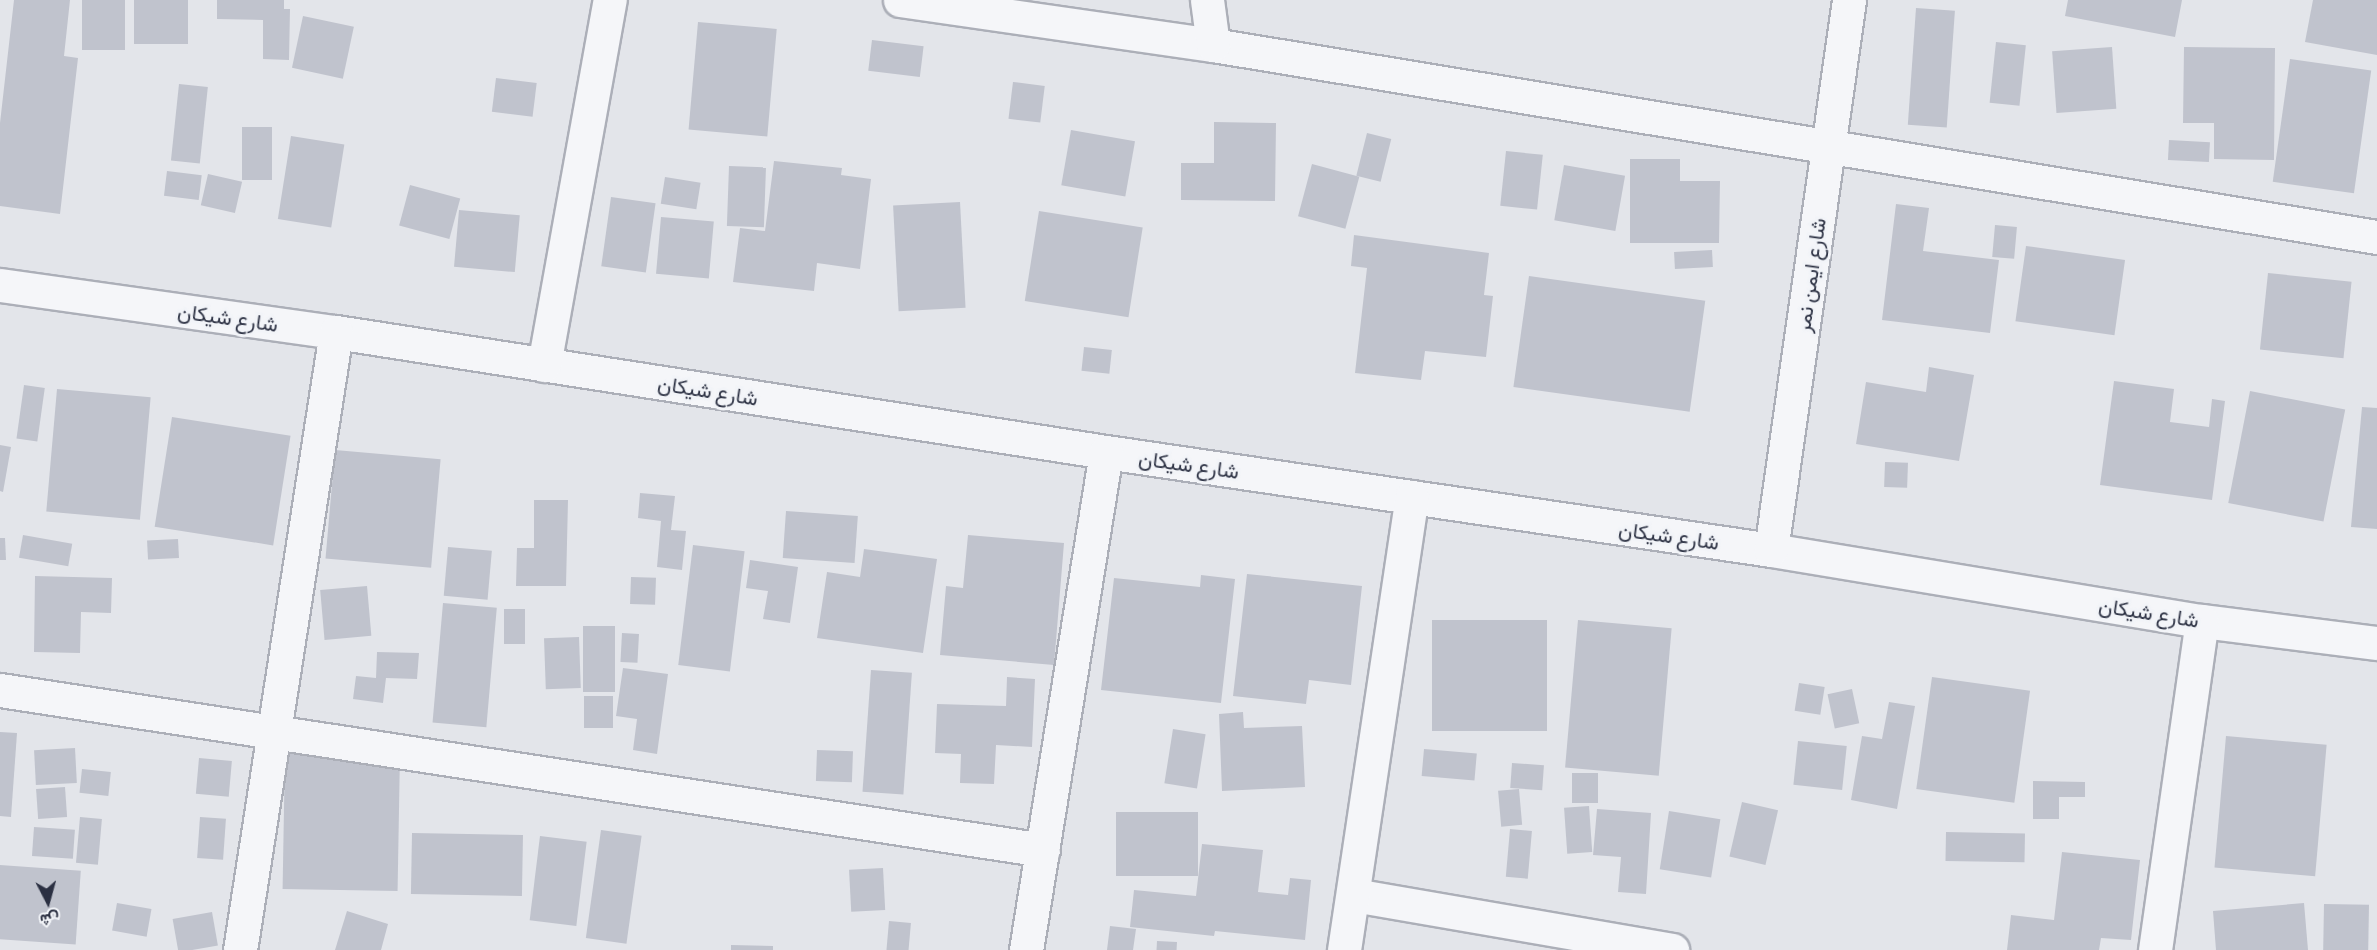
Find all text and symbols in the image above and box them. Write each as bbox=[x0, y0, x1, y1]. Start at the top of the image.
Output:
street label: شارع ايمن نمر bbox=[1789, 216, 1831, 334]
street label: شارع شيكان bbox=[176, 297, 280, 337]
street label: شارع شيكان bbox=[656, 370, 760, 410]
street label: شارع شيكان bbox=[1137, 444, 1241, 484]
street label: شارع شيكان bbox=[1617, 515, 1721, 555]
street label: شارع شيكان bbox=[2097, 592, 2201, 632]
north arrow bbox=[18, 872, 78, 932]
text: ش bbox=[39, 910, 60, 931]

